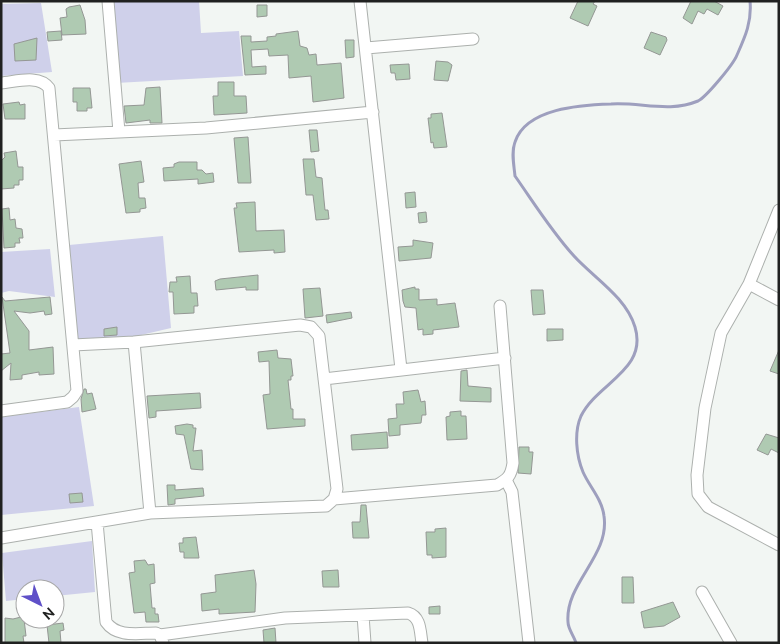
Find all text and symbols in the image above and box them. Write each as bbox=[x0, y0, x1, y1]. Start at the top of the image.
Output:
north arrow bbox=[15, 579, 65, 629]
text: N bbox=[39, 604, 58, 623]

